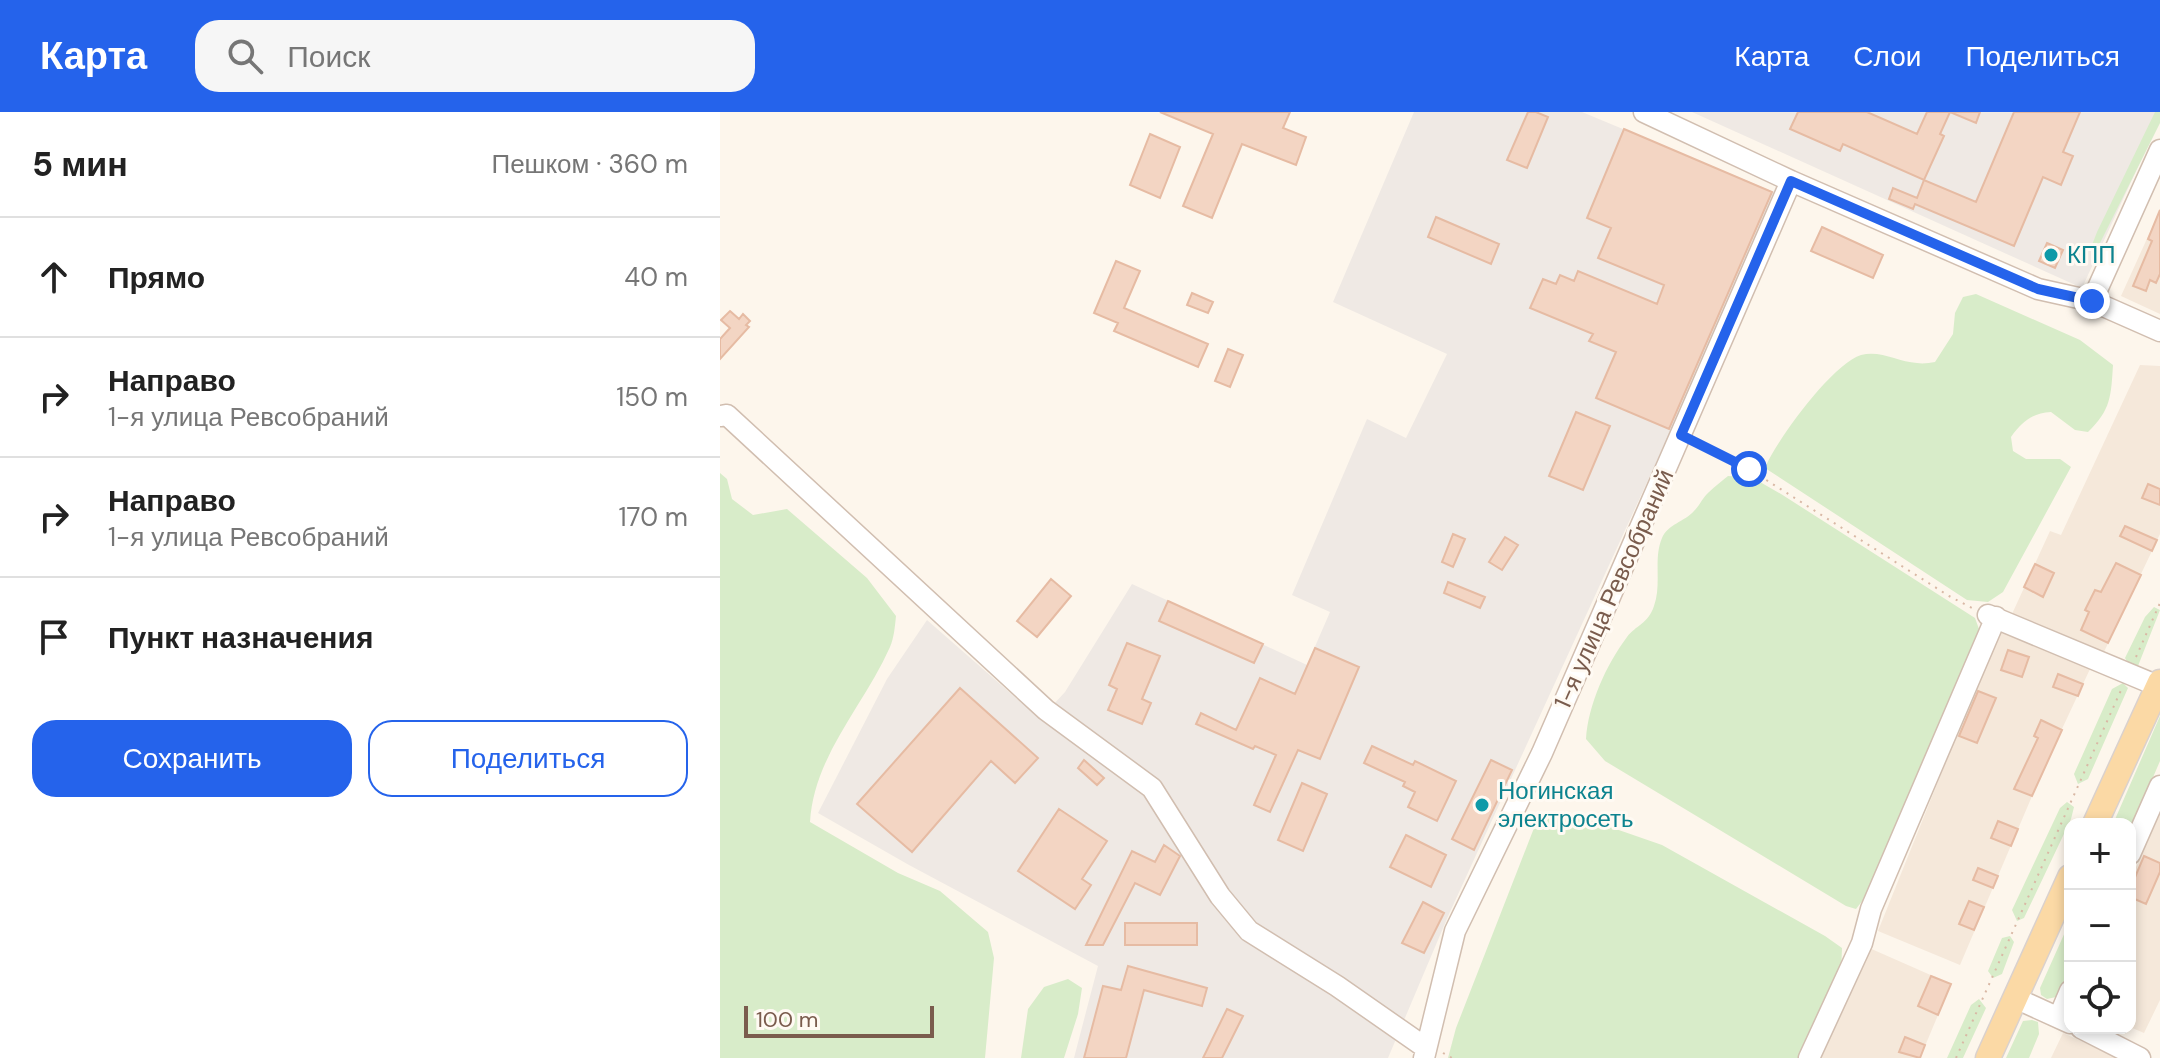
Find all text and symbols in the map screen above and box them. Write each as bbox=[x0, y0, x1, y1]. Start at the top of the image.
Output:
search box bbox=[195, 20, 755, 92]
text: Карта bbox=[40, 31, 147, 81]
icon: search bbox=[223, 34, 267, 78]
text: Поиск bbox=[287, 37, 370, 76]
text: Карта bbox=[1734, 38, 1809, 75]
text: Слои bbox=[1853, 38, 1921, 75]
text: Поделиться bbox=[1965, 38, 2120, 75]
text: 5 мин bbox=[32, 142, 128, 187]
text: Пешком · 360 m bbox=[491, 147, 688, 181]
place label: КПП bbox=[2067, 239, 2115, 270]
marker: КПП bbox=[2042, 246, 2060, 264]
icon: ahead bbox=[32, 255, 76, 299]
text: Прямо bbox=[108, 258, 205, 297]
text: 40 m bbox=[624, 260, 688, 294]
route end bbox=[2074, 283, 2110, 319]
text: Направо bbox=[108, 361, 236, 400]
icon: right bbox=[32, 375, 76, 419]
text: 150 m bbox=[616, 380, 688, 414]
text: 1-я улица Ревсобраний bbox=[108, 400, 389, 434]
route start bbox=[1731, 451, 1767, 487]
street label: 1-я улица Ревсобраний bbox=[1547, 464, 1680, 713]
text: Направо bbox=[108, 481, 236, 520]
icon: right bbox=[32, 495, 76, 539]
text: 170 m bbox=[619, 500, 688, 534]
text: 1-я улица Ревсобраний bbox=[108, 520, 389, 554]
icon: arrive bbox=[32, 615, 76, 659]
text: Пункт назначения bbox=[108, 618, 373, 657]
button: Сохранить bbox=[32, 720, 352, 797]
button: Поделиться bbox=[368, 720, 688, 797]
place label: Ногинская электросеть bbox=[1498, 775, 1634, 834]
marker: Ногинская электросеть bbox=[1473, 796, 1491, 814]
map controls bbox=[2064, 818, 2136, 1034]
button: + bbox=[2064, 818, 2136, 890]
button: − bbox=[2064, 890, 2136, 962]
button: locate bbox=[2064, 962, 2136, 1034]
scale bar bbox=[744, 1002, 934, 1038]
text: 100 m bbox=[756, 1005, 818, 1034]

